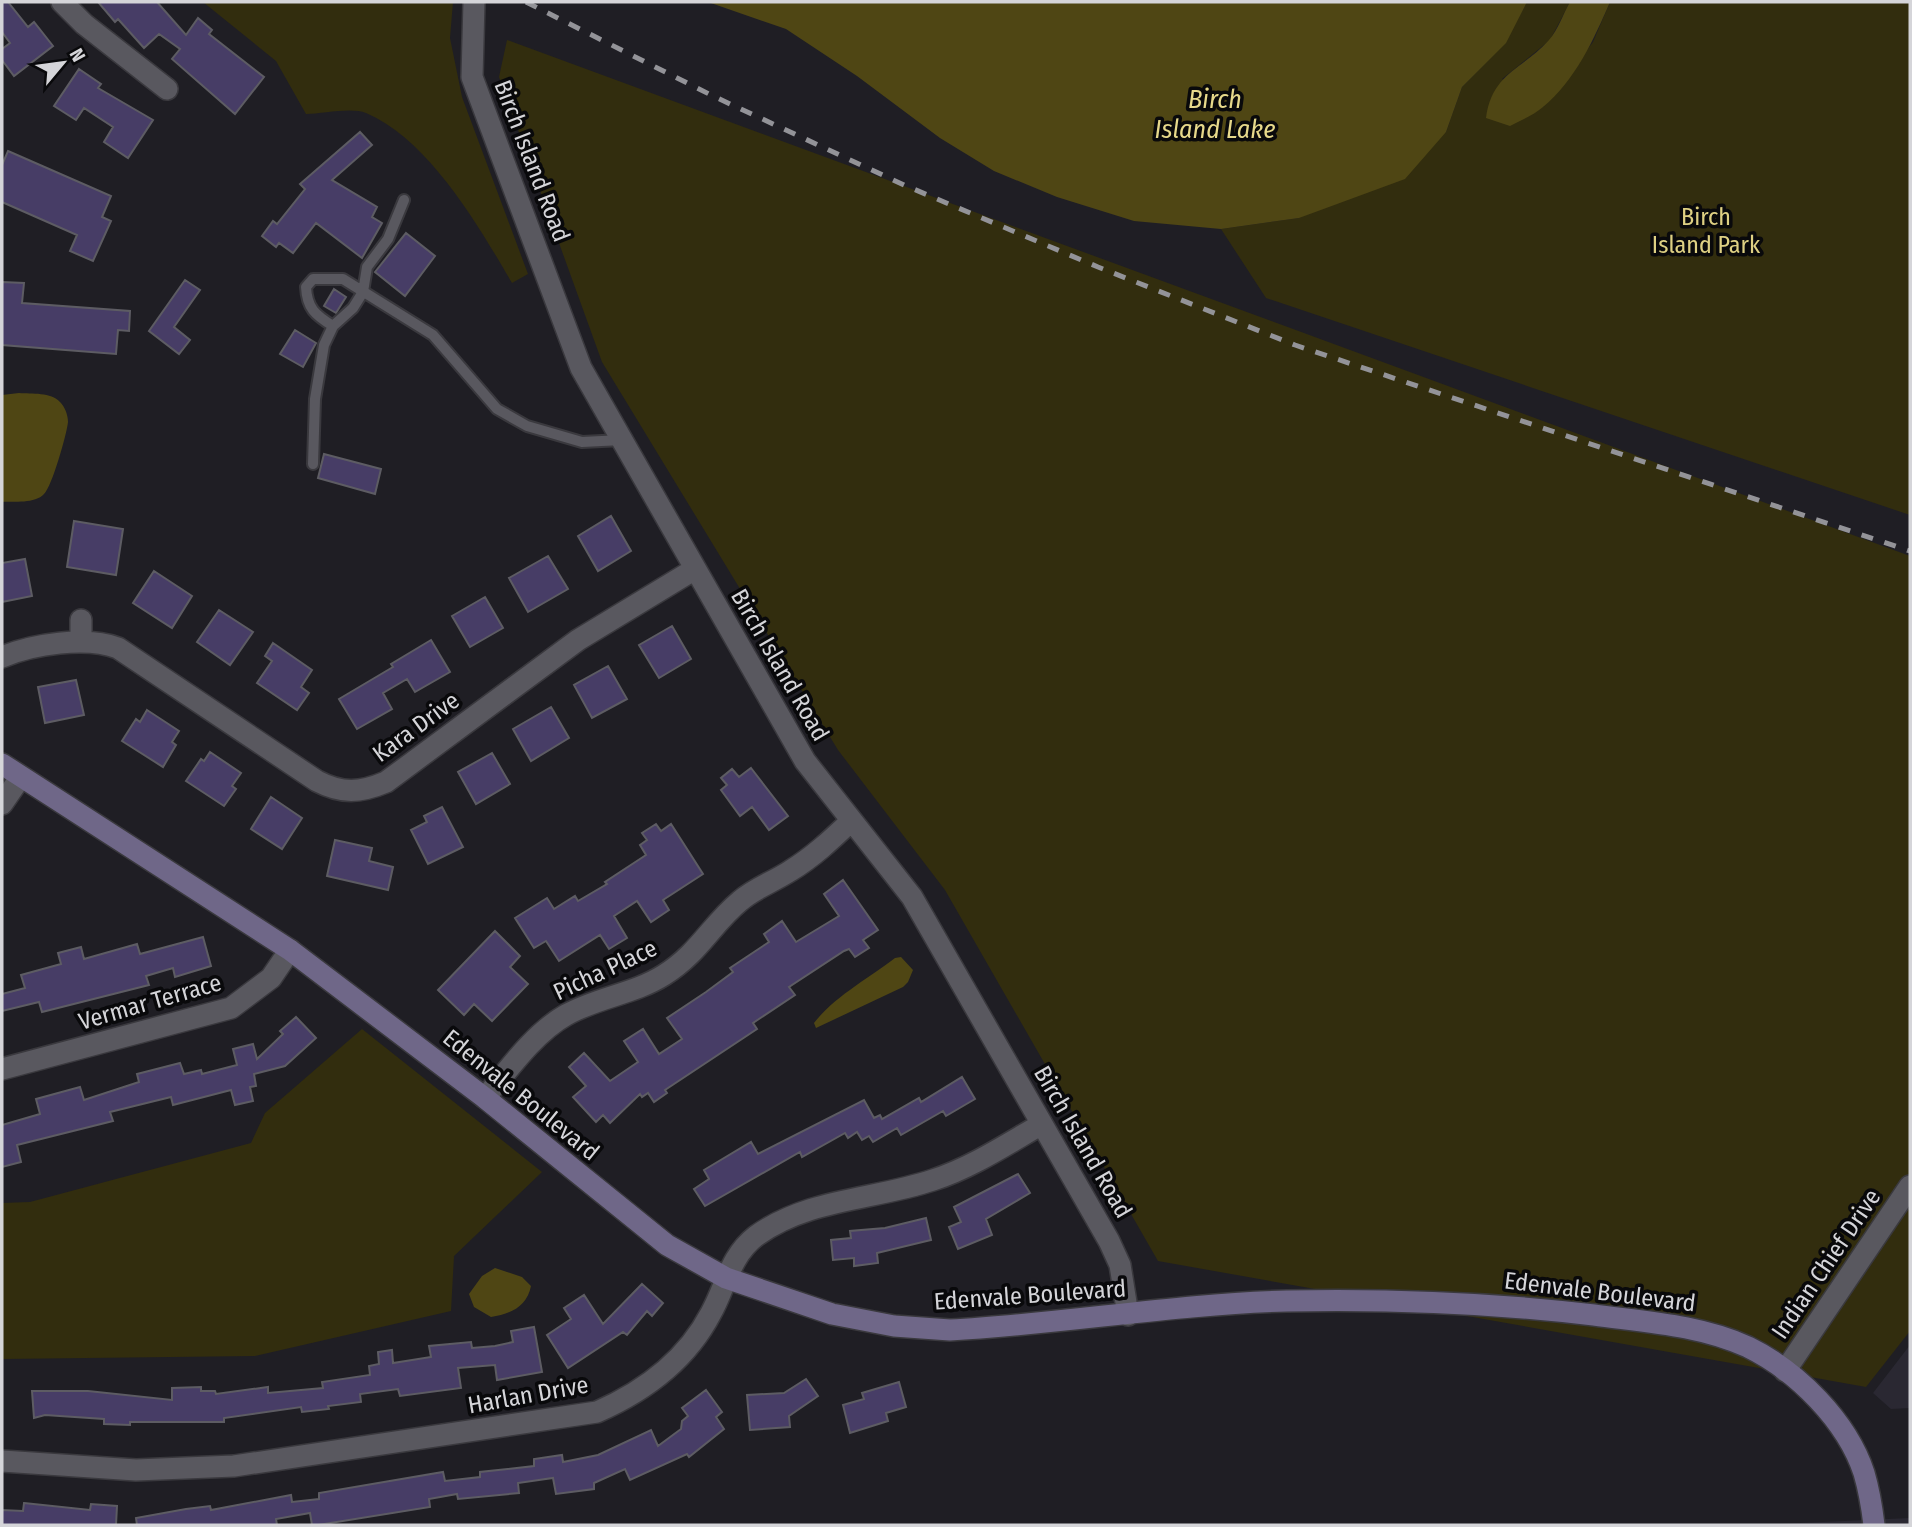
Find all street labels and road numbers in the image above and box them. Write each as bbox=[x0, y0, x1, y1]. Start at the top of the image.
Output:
street label: Birch Island Road bbox=[488, 76, 576, 246]
street label: Birch Island Road bbox=[725, 584, 835, 746]
street label: Kara Drive bbox=[367, 686, 465, 768]
street label: Picha Place bbox=[549, 934, 661, 1006]
street label: Vermar Terrace bbox=[75, 968, 225, 1036]
street label: Edenvale Boulevard bbox=[437, 1024, 605, 1166]
street label: Birch Island Road bbox=[1028, 1061, 1138, 1223]
street label: Indian Chief Drive bbox=[1766, 1184, 1886, 1344]
street label: Edenvale Boulevard bbox=[1503, 1266, 1697, 1318]
street label: Edenvale Boulevard bbox=[933, 1274, 1127, 1316]
street label: Harlan Drive bbox=[466, 1371, 590, 1419]

